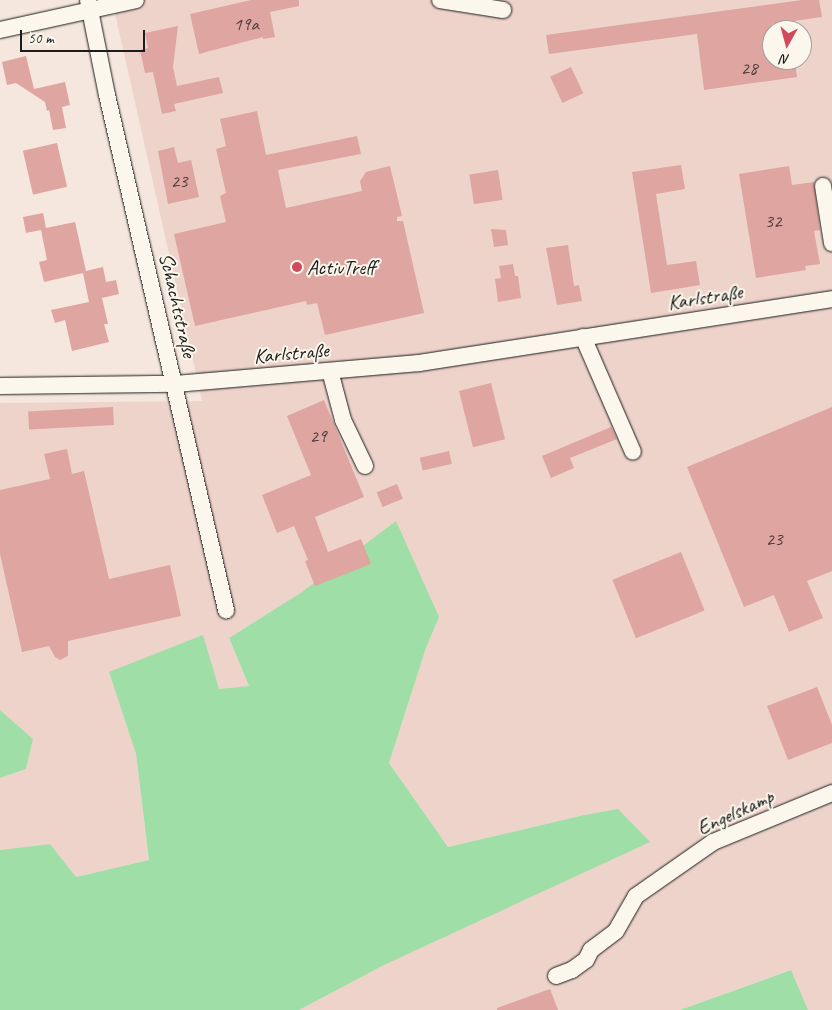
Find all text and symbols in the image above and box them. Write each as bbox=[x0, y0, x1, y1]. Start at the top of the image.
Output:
house number: 19a bbox=[233, 14, 259, 36]
scale bar bbox=[22, 20, 148, 52]
north arrow bbox=[762, 20, 812, 70]
text: 50 m bbox=[28, 29, 54, 48]
text: N bbox=[780, 50, 791, 68]
house number: 28 bbox=[740, 58, 758, 80]
house number: 23 bbox=[170, 171, 188, 193]
house number: 32 bbox=[764, 211, 782, 233]
street label: Schachtstraße bbox=[154, 250, 202, 360]
place label: ActivTreff bbox=[307, 254, 376, 280]
marker: ActivTreff bbox=[291, 261, 303, 273]
street label: Karlstraße bbox=[666, 279, 744, 315]
street label: Karlstraße bbox=[252, 337, 330, 369]
house number: 29 bbox=[309, 426, 327, 448]
house number: 23 bbox=[765, 529, 783, 551]
street label: Engelskamp bbox=[693, 783, 777, 841]

